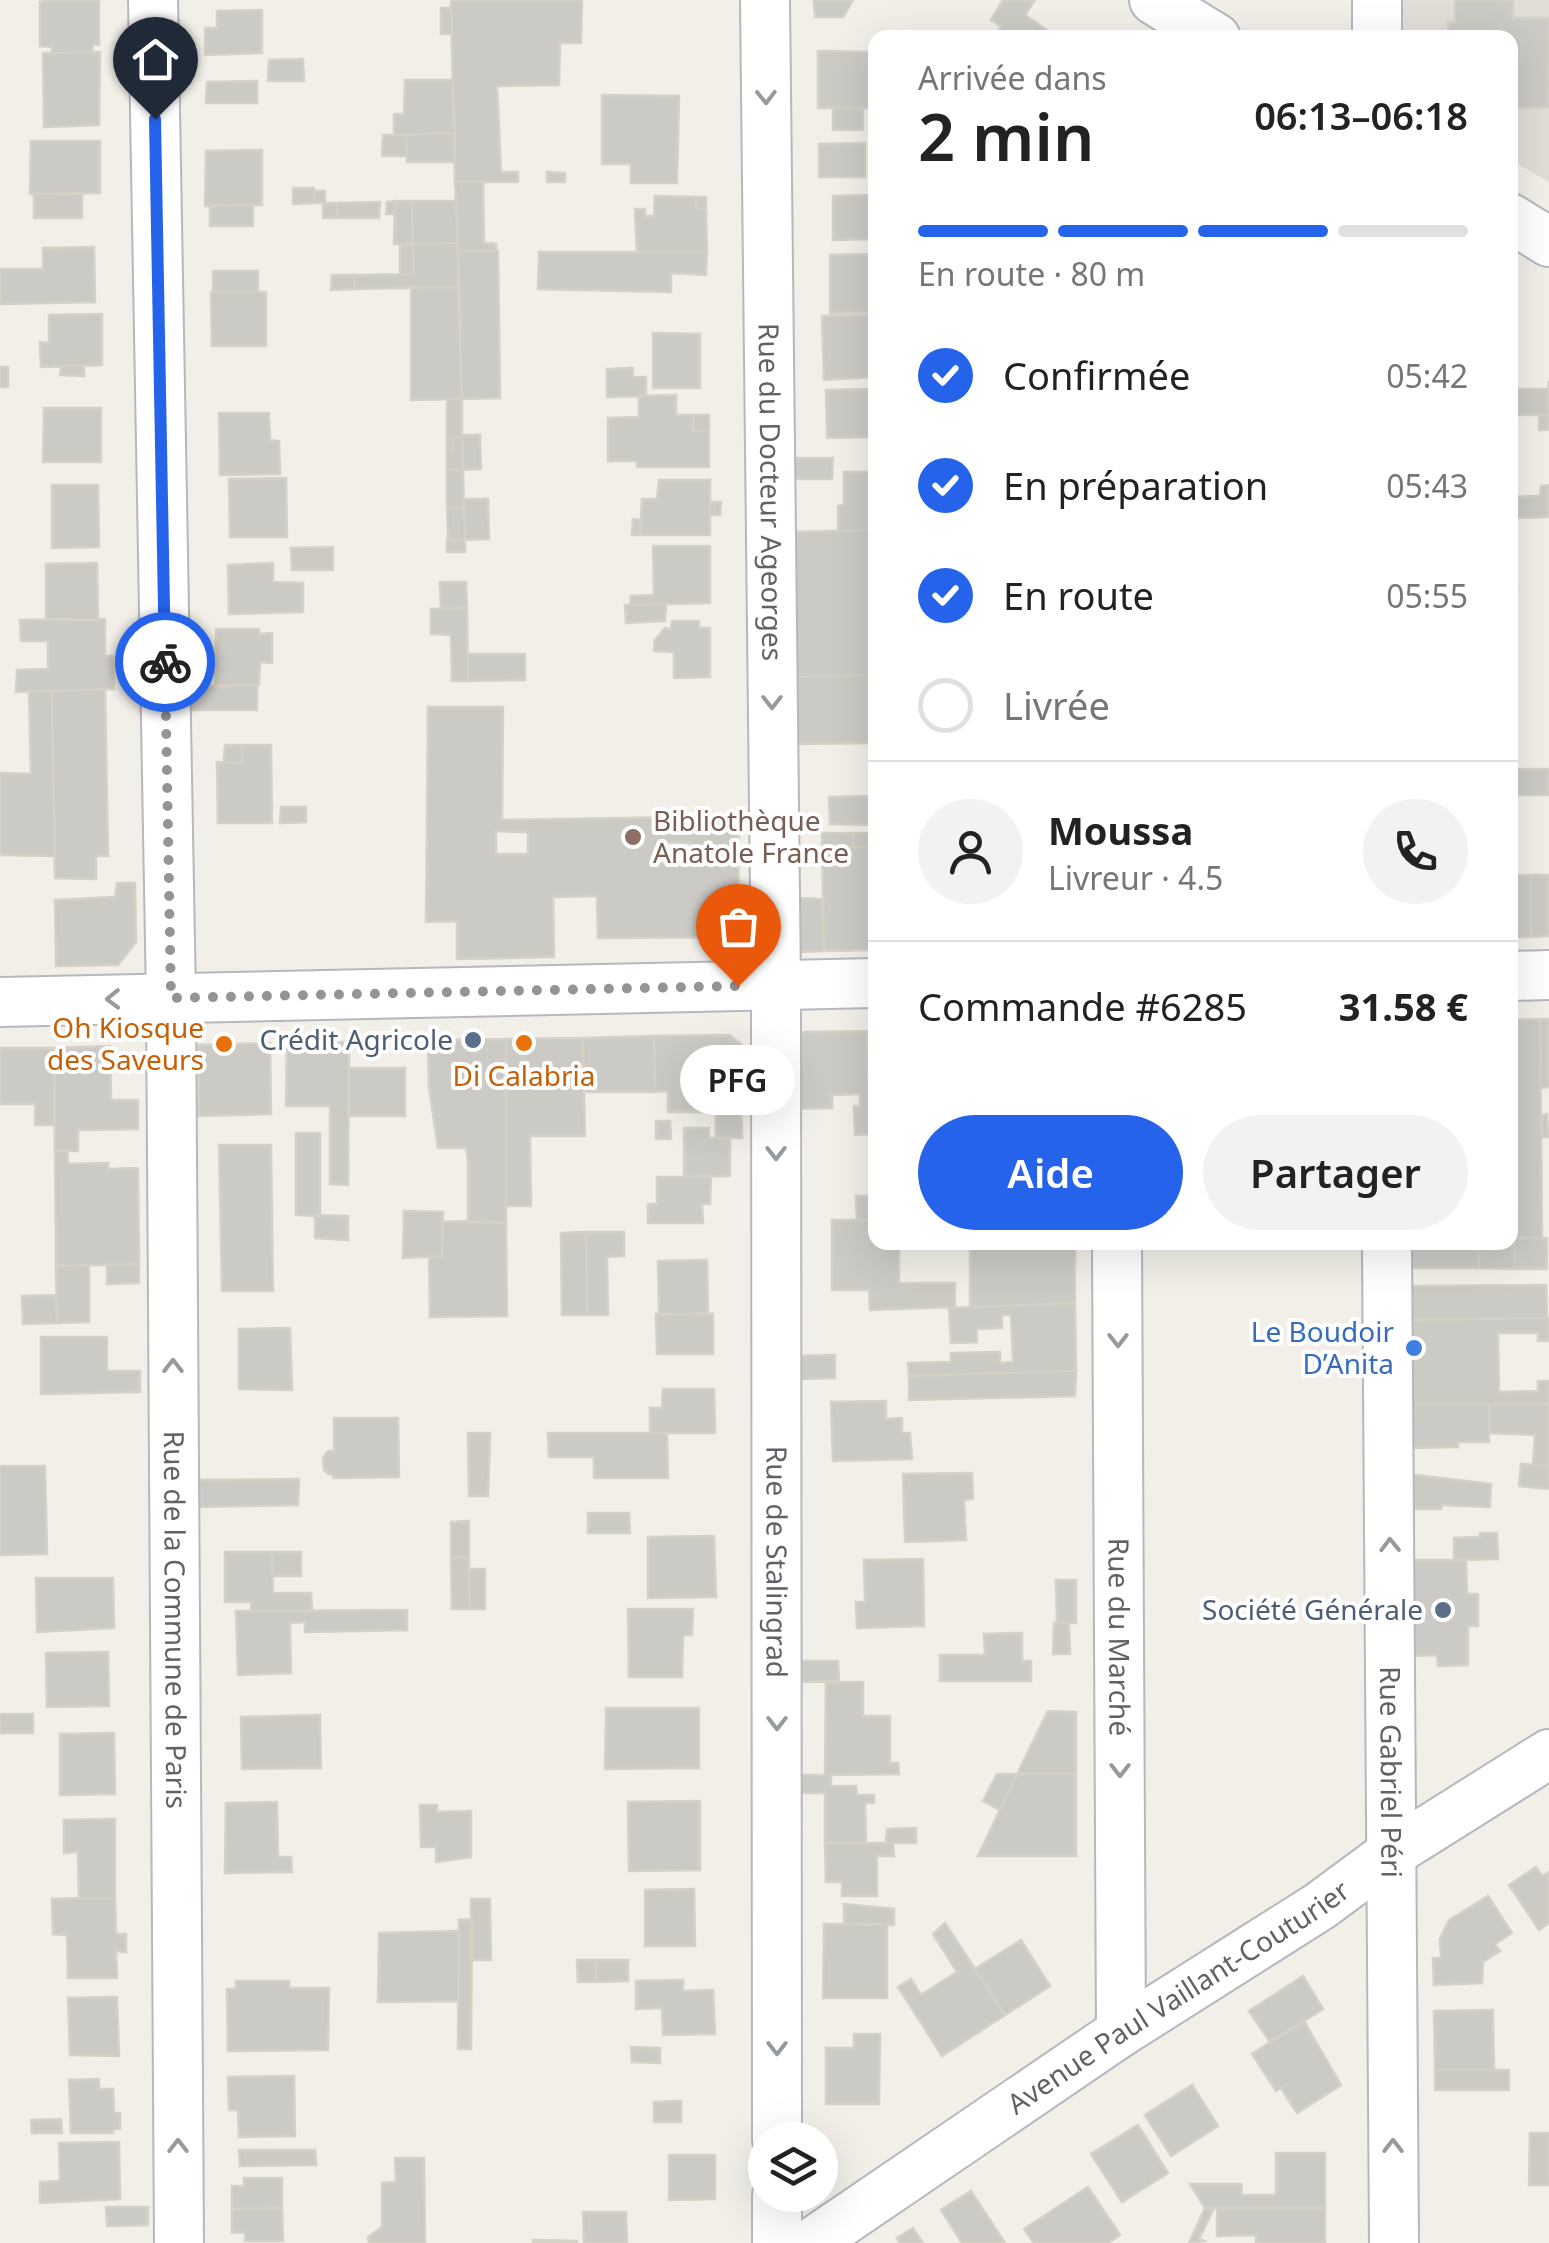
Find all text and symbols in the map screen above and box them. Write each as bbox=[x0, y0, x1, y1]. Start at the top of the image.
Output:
pin bbox=[113, 17, 198, 120]
icon: home bbox=[128, 32, 183, 87]
text: Arrivée dans bbox=[918, 56, 1107, 99]
text: 06:13–06:18 bbox=[1254, 89, 1468, 141]
one-way arrow bbox=[755, 90, 777, 106]
text: 2 min bbox=[918, 92, 1094, 180]
text: En route · 80 m bbox=[918, 252, 1145, 295]
street label: Rue du Docteur Ageorges bbox=[751, 323, 792, 661]
icon: check bbox=[918, 348, 973, 403]
text: Confirmée bbox=[1003, 349, 1190, 401]
text: 05:42 bbox=[1386, 354, 1468, 397]
icon: check bbox=[918, 458, 973, 513]
text: En préparation bbox=[1003, 459, 1268, 511]
text: 05:43 bbox=[1386, 464, 1468, 507]
icon: check bbox=[918, 568, 973, 623]
text: En route bbox=[1003, 569, 1154, 621]
text: 05:55 bbox=[1386, 574, 1468, 617]
courier bbox=[115, 612, 215, 712]
icon: bike bbox=[138, 635, 193, 690]
text: Livrée bbox=[1003, 679, 1110, 731]
one-way arrow bbox=[761, 696, 783, 711]
button: person bbox=[918, 799, 1023, 904]
button: phone bbox=[1363, 799, 1468, 904]
place label: Bibliothèque Anatole France bbox=[653, 801, 849, 871]
text: Moussa bbox=[1048, 804, 1193, 856]
marker: Bibliothèque Anatole France bbox=[622, 826, 644, 848]
text: Livreur · 4.5 bbox=[1048, 856, 1223, 899]
pin bbox=[696, 884, 781, 987]
icon: bag bbox=[711, 899, 766, 954]
text: Commande #6285 bbox=[918, 980, 1247, 1032]
text: 31.58 € bbox=[1339, 980, 1468, 1032]
one-way arrow bbox=[104, 989, 120, 1010]
place label: Oh Kiosque des Saveurs bbox=[47, 1008, 204, 1078]
place label: Crédit Agricole bbox=[259, 1020, 453, 1058]
marker: Crédit Agricole bbox=[462, 1029, 484, 1051]
marker: Di Calabria bbox=[513, 1032, 535, 1054]
marker: Oh Kiosque des Saveurs bbox=[213, 1033, 235, 1055]
callout: PFG bbox=[680, 1046, 796, 1116]
place label: Di Calabria bbox=[453, 1056, 596, 1094]
text: PFG bbox=[707, 1058, 768, 1101]
button: Aide bbox=[918, 1115, 1183, 1230]
button: Partager bbox=[1203, 1115, 1468, 1230]
one-way arrow bbox=[765, 1146, 787, 1161]
place label: Le Boudoir D’Anita bbox=[1251, 1312, 1394, 1382]
one-way arrow bbox=[1107, 1332, 1129, 1348]
marker: Le Boudoir D’Anita bbox=[1403, 1337, 1425, 1359]
one-way arrow bbox=[162, 1357, 184, 1372]
street label: Rue de la Commune de Paris bbox=[156, 1431, 196, 1809]
street label: Rue de Stalingrad bbox=[758, 1446, 797, 1678]
one-way arrow bbox=[1379, 1536, 1401, 1552]
street label: Rue du Marché bbox=[1100, 1538, 1140, 1736]
place label: Société Générale bbox=[1202, 1590, 1423, 1628]
marker: Société Générale bbox=[1432, 1599, 1454, 1621]
street label: Rue Gabriel Péri bbox=[1372, 1666, 1411, 1878]
one-way arrow bbox=[766, 1716, 788, 1731]
one-way arrow bbox=[1109, 1762, 1131, 1778]
street label: Avenue Paul Vaillant-Couturier bbox=[999, 1870, 1357, 2122]
one-way arrow bbox=[766, 2040, 788, 2056]
map controls bbox=[748, 2122, 838, 2212]
button: layers bbox=[748, 2122, 838, 2212]
one-way arrow bbox=[167, 2137, 189, 2152]
one-way arrow bbox=[1382, 2137, 1404, 2152]

